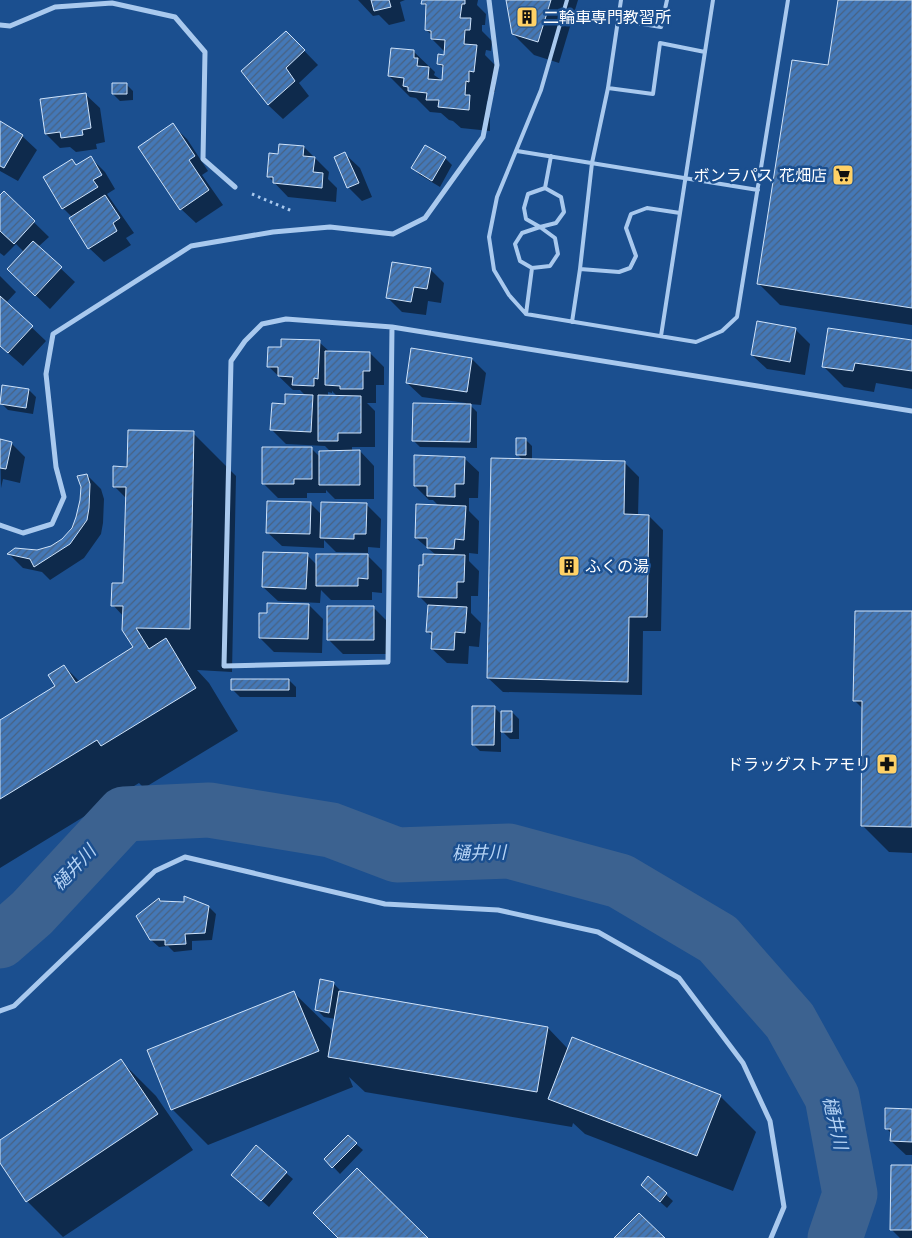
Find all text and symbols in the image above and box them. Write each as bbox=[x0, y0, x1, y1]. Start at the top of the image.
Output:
building icon: 二輪車専門教習所 bbox=[515, 5, 539, 29]
place label: 二輪車専門教習所 bbox=[543, 8, 671, 27]
supermarket icon: ボンラパス 花畑店 bbox=[831, 163, 855, 187]
place label: ボンラパス 花畑店 bbox=[694, 166, 827, 185]
building icon: ふくの湯 bbox=[557, 554, 581, 578]
place label: ふくの湯 bbox=[585, 557, 649, 576]
pharmacy icon: ドラッグストアモリ bbox=[875, 752, 899, 776]
place label: ドラッグストアモリ bbox=[727, 755, 871, 774]
water label: 樋井川 bbox=[48, 839, 101, 895]
water label: 樋井川 bbox=[452, 841, 508, 863]
water label: 樋井川 bbox=[819, 1094, 852, 1154]

